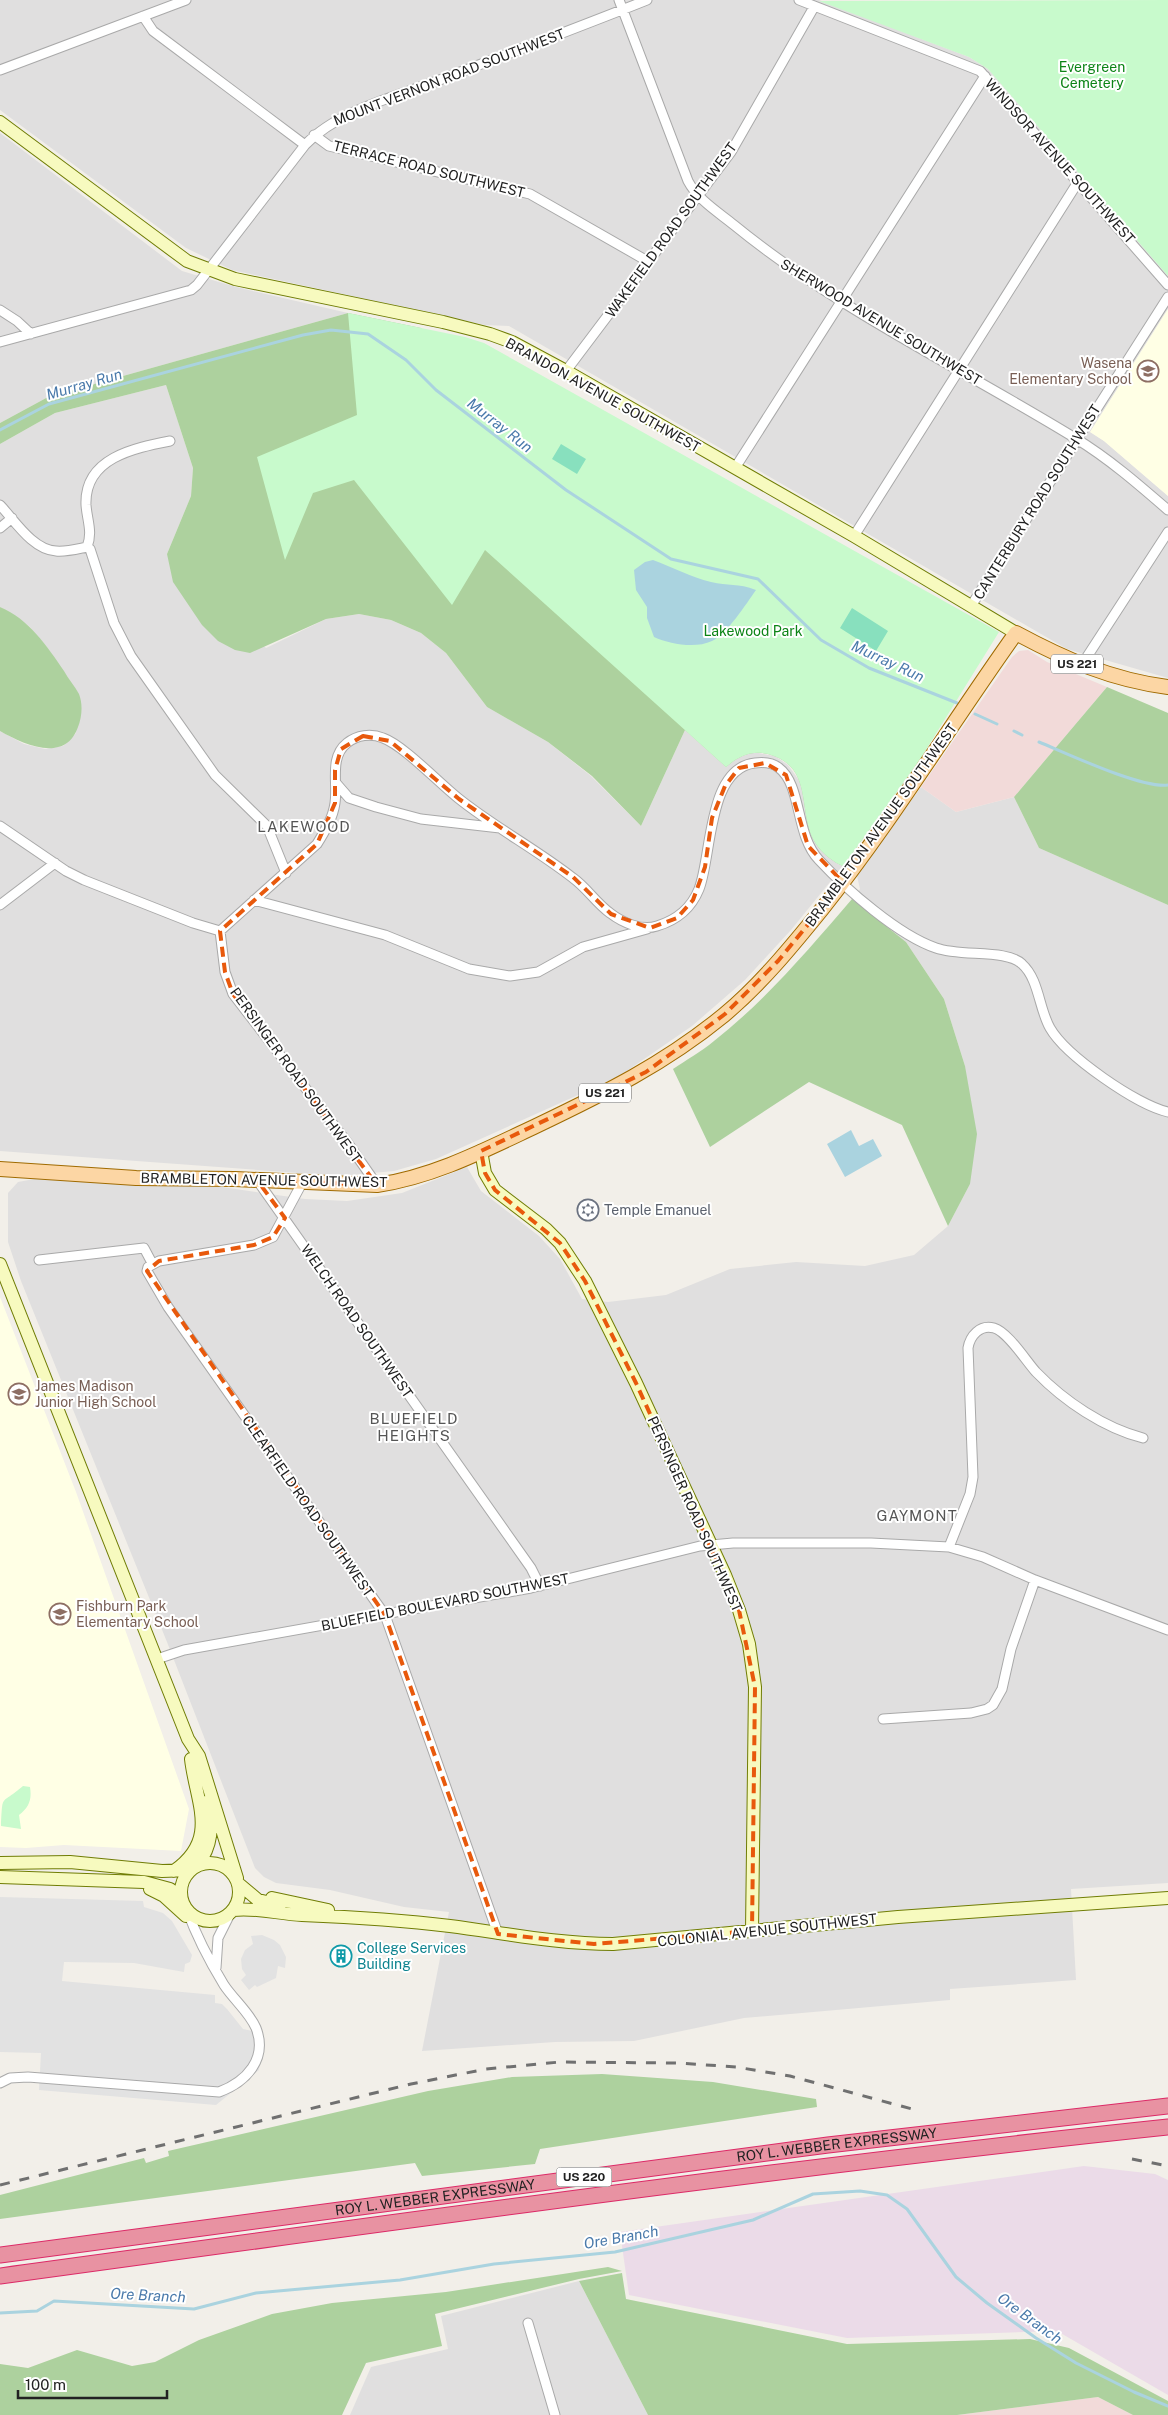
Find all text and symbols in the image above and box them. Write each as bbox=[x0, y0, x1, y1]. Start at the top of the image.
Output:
street label: MOUNT VERNON ROAD SOUTHWEST bbox=[331, 25, 567, 129]
park label: Evergreen Cemetery bbox=[1059, 59, 1125, 91]
street label: WINDSOR AVENUE SOUTHWEST bbox=[982, 75, 1138, 247]
street label: TERRACE ROAD SOUTHWEST bbox=[331, 137, 527, 201]
street label: WAKEFIELD ROAD SOUTHWEST bbox=[602, 140, 740, 320]
street label: SHERWOOD AVENUE SOUTHWEST bbox=[778, 256, 984, 388]
street label: BRANDON AVENUE SOUTHWEST bbox=[503, 335, 703, 455]
place label: Wasena Elementary School bbox=[1009, 355, 1132, 387]
school or university icon: Wasena Elementary School bbox=[1136, 359, 1160, 383]
water label: Murray Run bbox=[44, 365, 124, 403]
water label: Murray Run bbox=[464, 394, 536, 456]
street label: CANTERBURY ROAD SOUTHWEST bbox=[970, 402, 1104, 602]
park label: Lakewood Park bbox=[703, 623, 803, 639]
water label: Murray Run bbox=[849, 637, 927, 685]
road number: US 221 bbox=[1051, 654, 1103, 674]
street label: BRAMBLETON AVENUE SOUTHWEST bbox=[802, 720, 960, 930]
district label: LAKEWOOD bbox=[257, 818, 351, 835]
street label: PERSINGER ROAD SOUTHWEST bbox=[227, 984, 365, 1166]
road number: US 221 bbox=[579, 1084, 631, 1102]
street label: BRAMBLETON AVENUE SOUTHWEST bbox=[140, 1170, 388, 1190]
synagogue icon: Temple Emanuel bbox=[576, 1198, 600, 1222]
place label: Temple Emanuel bbox=[604, 1202, 712, 1218]
street label: WELCH ROAD SOUTHWEST bbox=[298, 1241, 416, 1401]
place label: James Madison Junior High School bbox=[35, 1378, 156, 1410]
school or university icon: James Madison Junior High School bbox=[7, 1382, 31, 1406]
district label: BLUEFIELD HEIGHTS bbox=[369, 1410, 459, 1444]
street label: CLEARFIELD ROAD SOUTHWEST bbox=[239, 1412, 377, 1600]
street label: PERSINGER ROAD SOUTHWEST bbox=[644, 1414, 746, 1614]
district label: GAYMONT bbox=[876, 1507, 958, 1524]
street label: BLUEFIELD BOULEVARD SOUTHWEST bbox=[320, 1570, 570, 1634]
place label: Fishburn Park Elementary School bbox=[76, 1598, 199, 1630]
school or university icon: Fishburn Park Elementary School bbox=[48, 1602, 72, 1626]
street label: COLONIAL AVENUE SOUTHWEST bbox=[657, 1911, 877, 1949]
place label: College Services Building bbox=[357, 1940, 466, 1972]
building icon: College Services Building bbox=[329, 1944, 353, 1968]
street label: ROY L. WEBBER EXPRESSWAY bbox=[736, 2125, 938, 2165]
road number: US 220 bbox=[556, 2168, 612, 2186]
street label: ROY L. WEBBER EXPRESSWAY bbox=[334, 2176, 537, 2218]
water label: Ore Branch bbox=[582, 2222, 660, 2252]
water label: Ore Branch bbox=[110, 2285, 186, 2305]
water label: Ore Branch bbox=[995, 2289, 1065, 2347]
scale bar bbox=[18, 2368, 166, 2400]
text: 100 m bbox=[25, 2376, 66, 2393]

